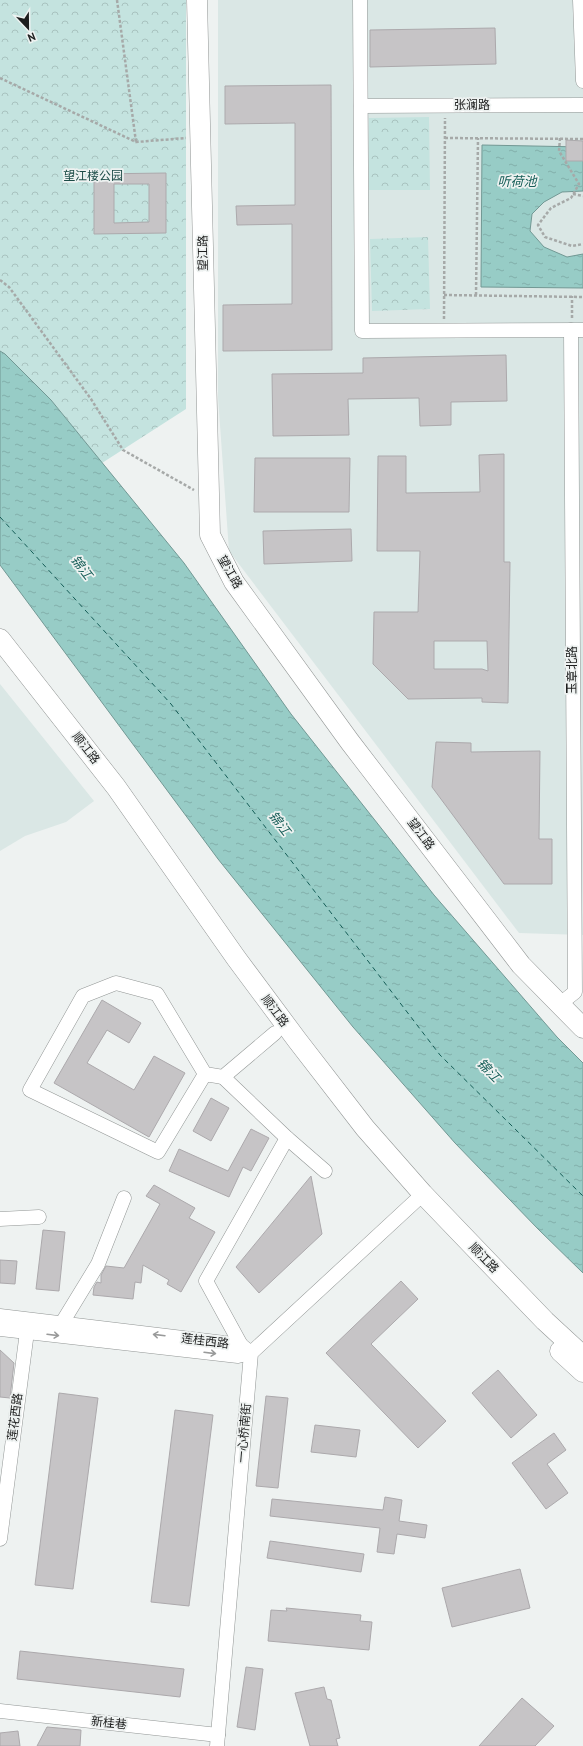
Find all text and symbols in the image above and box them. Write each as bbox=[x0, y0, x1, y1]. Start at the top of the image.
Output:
north arrow bbox=[8, 8, 48, 48]
text: N bbox=[26, 29, 38, 45]
street label: 张澜路 bbox=[454, 97, 490, 112]
park label: 望江楼公园 bbox=[63, 168, 123, 183]
water label: 听荷池 bbox=[497, 173, 538, 190]
street label: 望江路 bbox=[195, 235, 210, 271]
water label: 锦江 bbox=[67, 552, 98, 584]
street label: 望江路 bbox=[215, 552, 246, 591]
street label: 玉章北路 bbox=[564, 646, 579, 694]
street label: 顺江路 bbox=[69, 729, 103, 766]
water label: 锦江 bbox=[265, 808, 296, 840]
street label: 望江路 bbox=[405, 815, 438, 853]
street label: 顺江路 bbox=[259, 992, 292, 1030]
water label: 锦江 bbox=[473, 1055, 505, 1087]
street label: 顺江路 bbox=[466, 1239, 502, 1276]
street label: 莲桂西路 bbox=[180, 1330, 230, 1351]
one-way arrow bbox=[46, 1331, 59, 1339]
one-way arrow bbox=[153, 1331, 166, 1339]
one-way arrow bbox=[203, 1349, 216, 1357]
street label: 莲花西路 bbox=[4, 1392, 25, 1442]
street label: 一心桥南街 bbox=[233, 1402, 254, 1464]
street label: 新桂巷 bbox=[90, 1713, 128, 1732]

